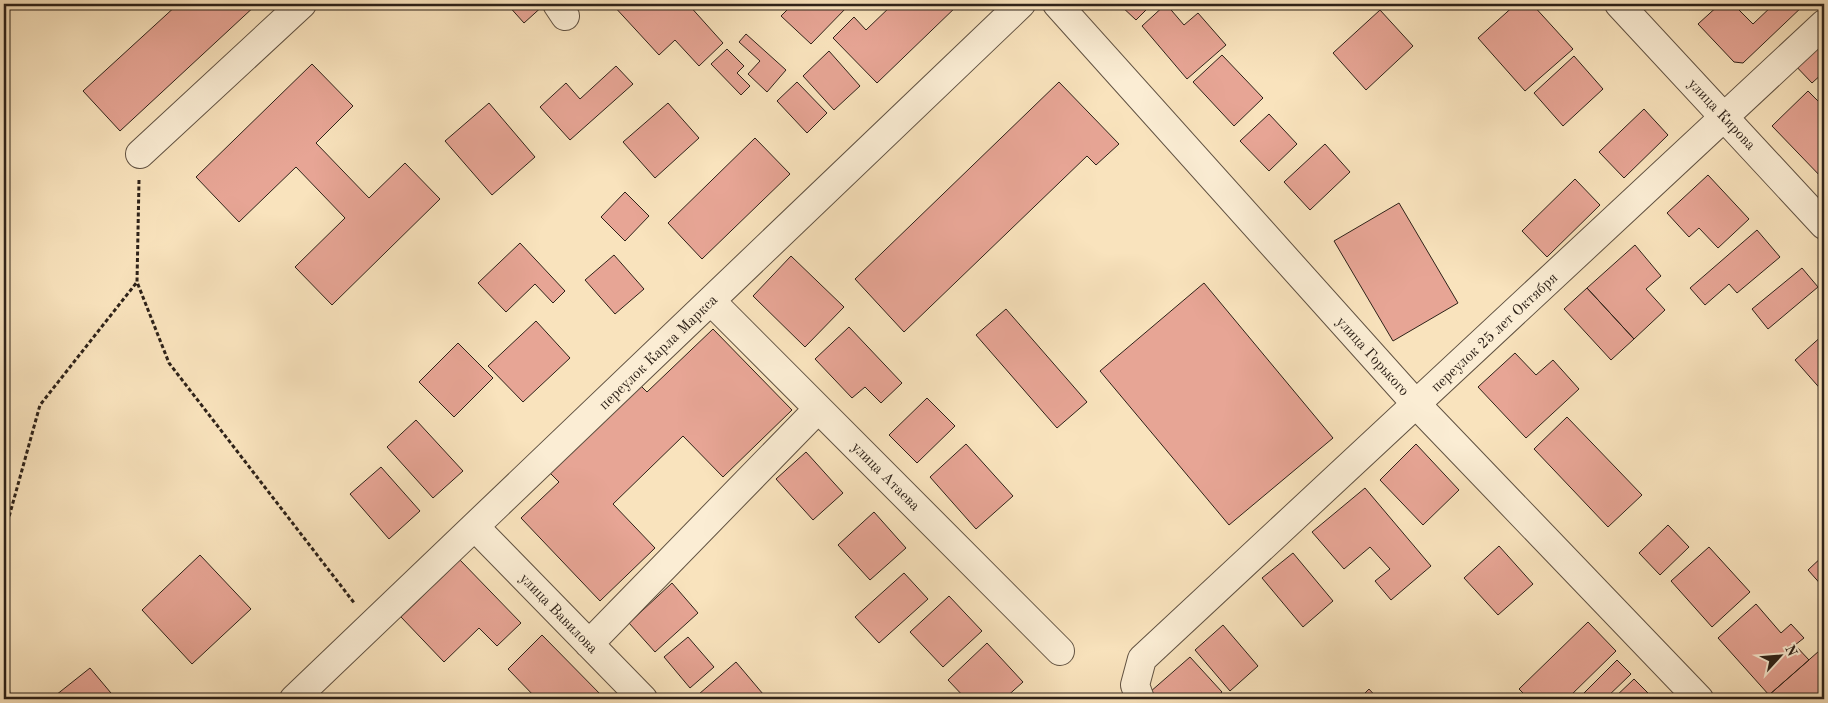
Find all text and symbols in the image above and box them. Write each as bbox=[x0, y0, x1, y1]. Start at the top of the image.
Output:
street label: улица Кирова bbox=[1684, 76, 1758, 154]
street label: переулок 25 лет Октября bbox=[1429, 271, 1561, 395]
street label: переулок Карла Маркса bbox=[597, 292, 722, 413]
street label: улица Горького bbox=[1333, 315, 1411, 399]
street label: улица Атаева bbox=[848, 440, 922, 515]
street label: улица Вавилова bbox=[516, 571, 600, 658]
north arrow bbox=[1756, 630, 1806, 680]
text: N bbox=[1782, 643, 1800, 659]

